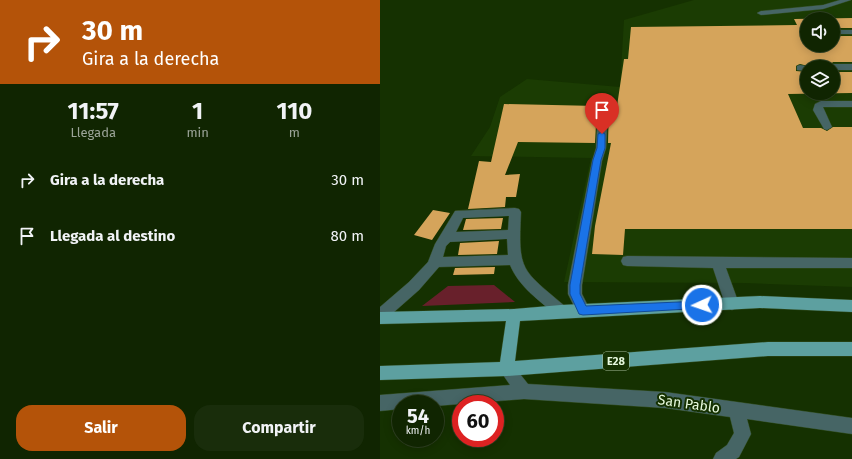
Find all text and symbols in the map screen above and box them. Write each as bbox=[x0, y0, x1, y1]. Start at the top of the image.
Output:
map controls bbox=[800, 12, 840, 100]
button: sound bbox=[800, 12, 840, 52]
text: 30 m bbox=[82, 14, 143, 47]
icon: right bbox=[16, 16, 68, 68]
text: Gira a la derecha bbox=[82, 48, 219, 70]
button: layers bbox=[800, 60, 840, 100]
pin bbox=[585, 93, 619, 134]
text: 11:57 bbox=[68, 97, 119, 125]
text: 1 bbox=[192, 97, 203, 125]
text: 110 bbox=[276, 97, 312, 125]
icon: arrive bbox=[591, 99, 613, 121]
text: Llegada bbox=[70, 125, 116, 140]
text: min bbox=[186, 125, 209, 140]
text: m bbox=[289, 125, 300, 140]
icon: right bbox=[16, 169, 38, 191]
text: Gira a la derecha bbox=[50, 171, 164, 189]
text: 30 m bbox=[331, 171, 364, 189]
icon: arrive bbox=[16, 225, 38, 247]
text: Llegada al destino bbox=[50, 227, 175, 245]
text: 80 m bbox=[331, 227, 364, 245]
position arrow bbox=[681, 284, 723, 326]
road number: E28 bbox=[603, 352, 629, 370]
street label: San Pablo bbox=[657, 391, 721, 417]
speed limit sign: 60 bbox=[452, 395, 504, 447]
text: 54 bbox=[407, 404, 429, 428]
button: Salir bbox=[16, 405, 186, 451]
button: Compartir bbox=[194, 405, 364, 451]
text: km/h bbox=[406, 425, 430, 437]

